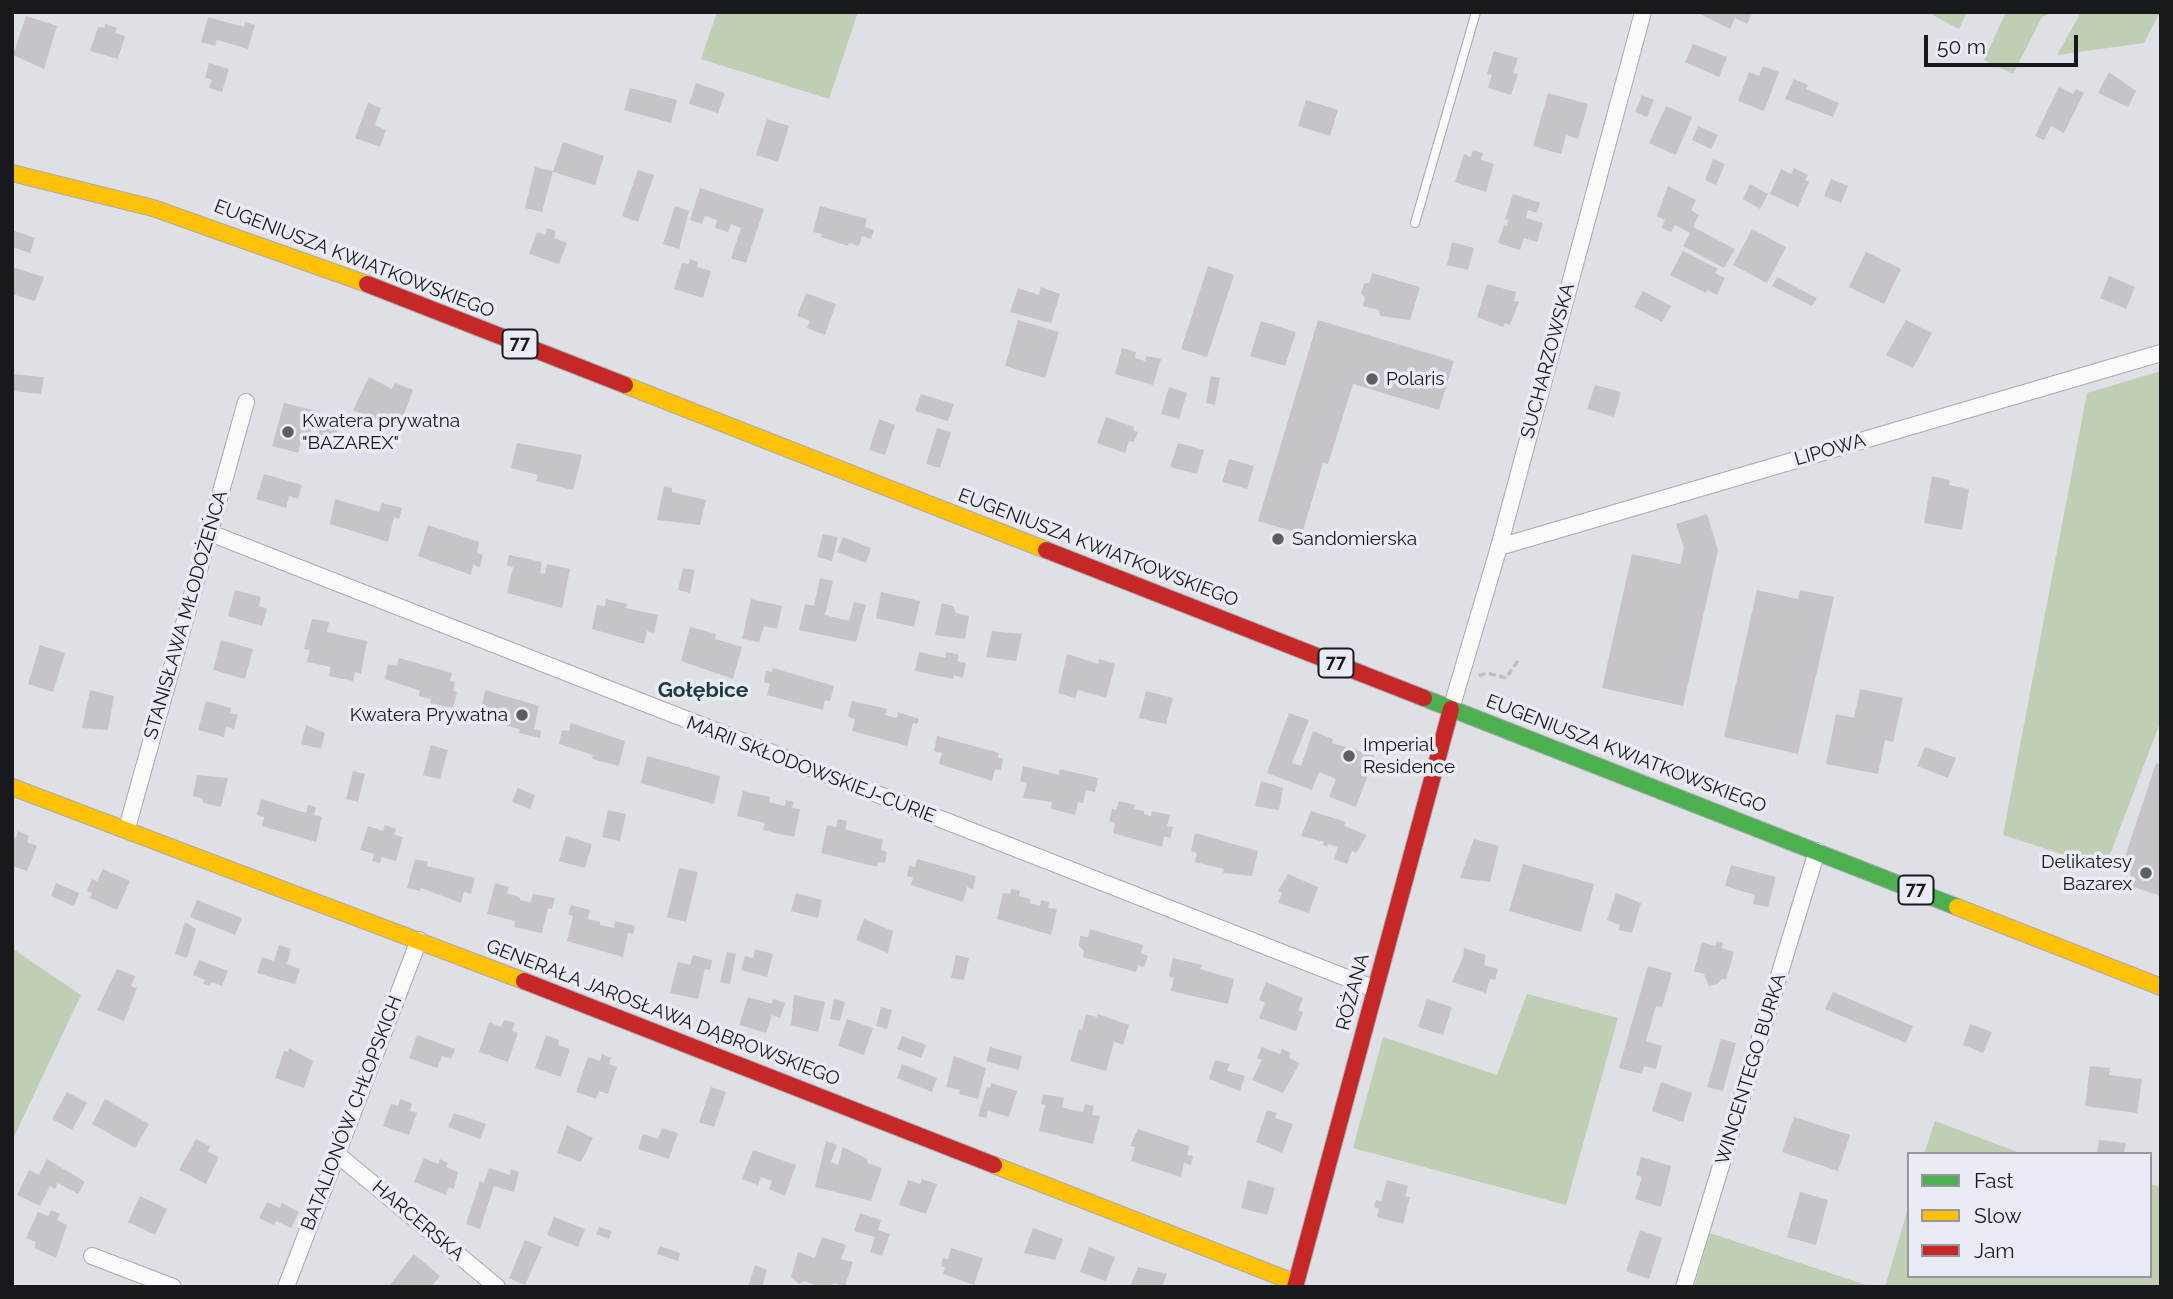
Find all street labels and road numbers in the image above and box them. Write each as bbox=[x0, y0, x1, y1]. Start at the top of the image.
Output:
street label: EUGENIUSZA KWIATKOWSKIEGO bbox=[211, 195, 497, 323]
street label: SUCHARZOWSKA bbox=[1516, 281, 1580, 441]
road number: 77 bbox=[503, 330, 538, 358]
street label: LIPOWA bbox=[1792, 429, 1868, 471]
street label: EUGENIUSZA KWIATKOWSKIEGO bbox=[955, 484, 1241, 612]
street label: STANISŁAWA MŁODOŻEŃCA bbox=[139, 488, 233, 742]
road number: 77 bbox=[1318, 648, 1354, 678]
street label: EUGENIUSZA KWIATKOWSKIEGO bbox=[1483, 690, 1769, 818]
street label: MARII SKŁODOWSKIEJ-CURIE bbox=[683, 712, 939, 828]
road number: 77 bbox=[1898, 876, 1934, 904]
street label: GENERAŁA JAROSŁAWA DĄBROWSKIEGO bbox=[483, 935, 843, 1091]
street label: RÓŻANA bbox=[1332, 951, 1374, 1033]
street label: WINCENTEGO BURKA bbox=[1711, 971, 1791, 1167]
street label: BATALIONÓW CHŁOPSKICH bbox=[297, 992, 407, 1234]
street label: HARCERSKA bbox=[367, 1176, 469, 1266]

